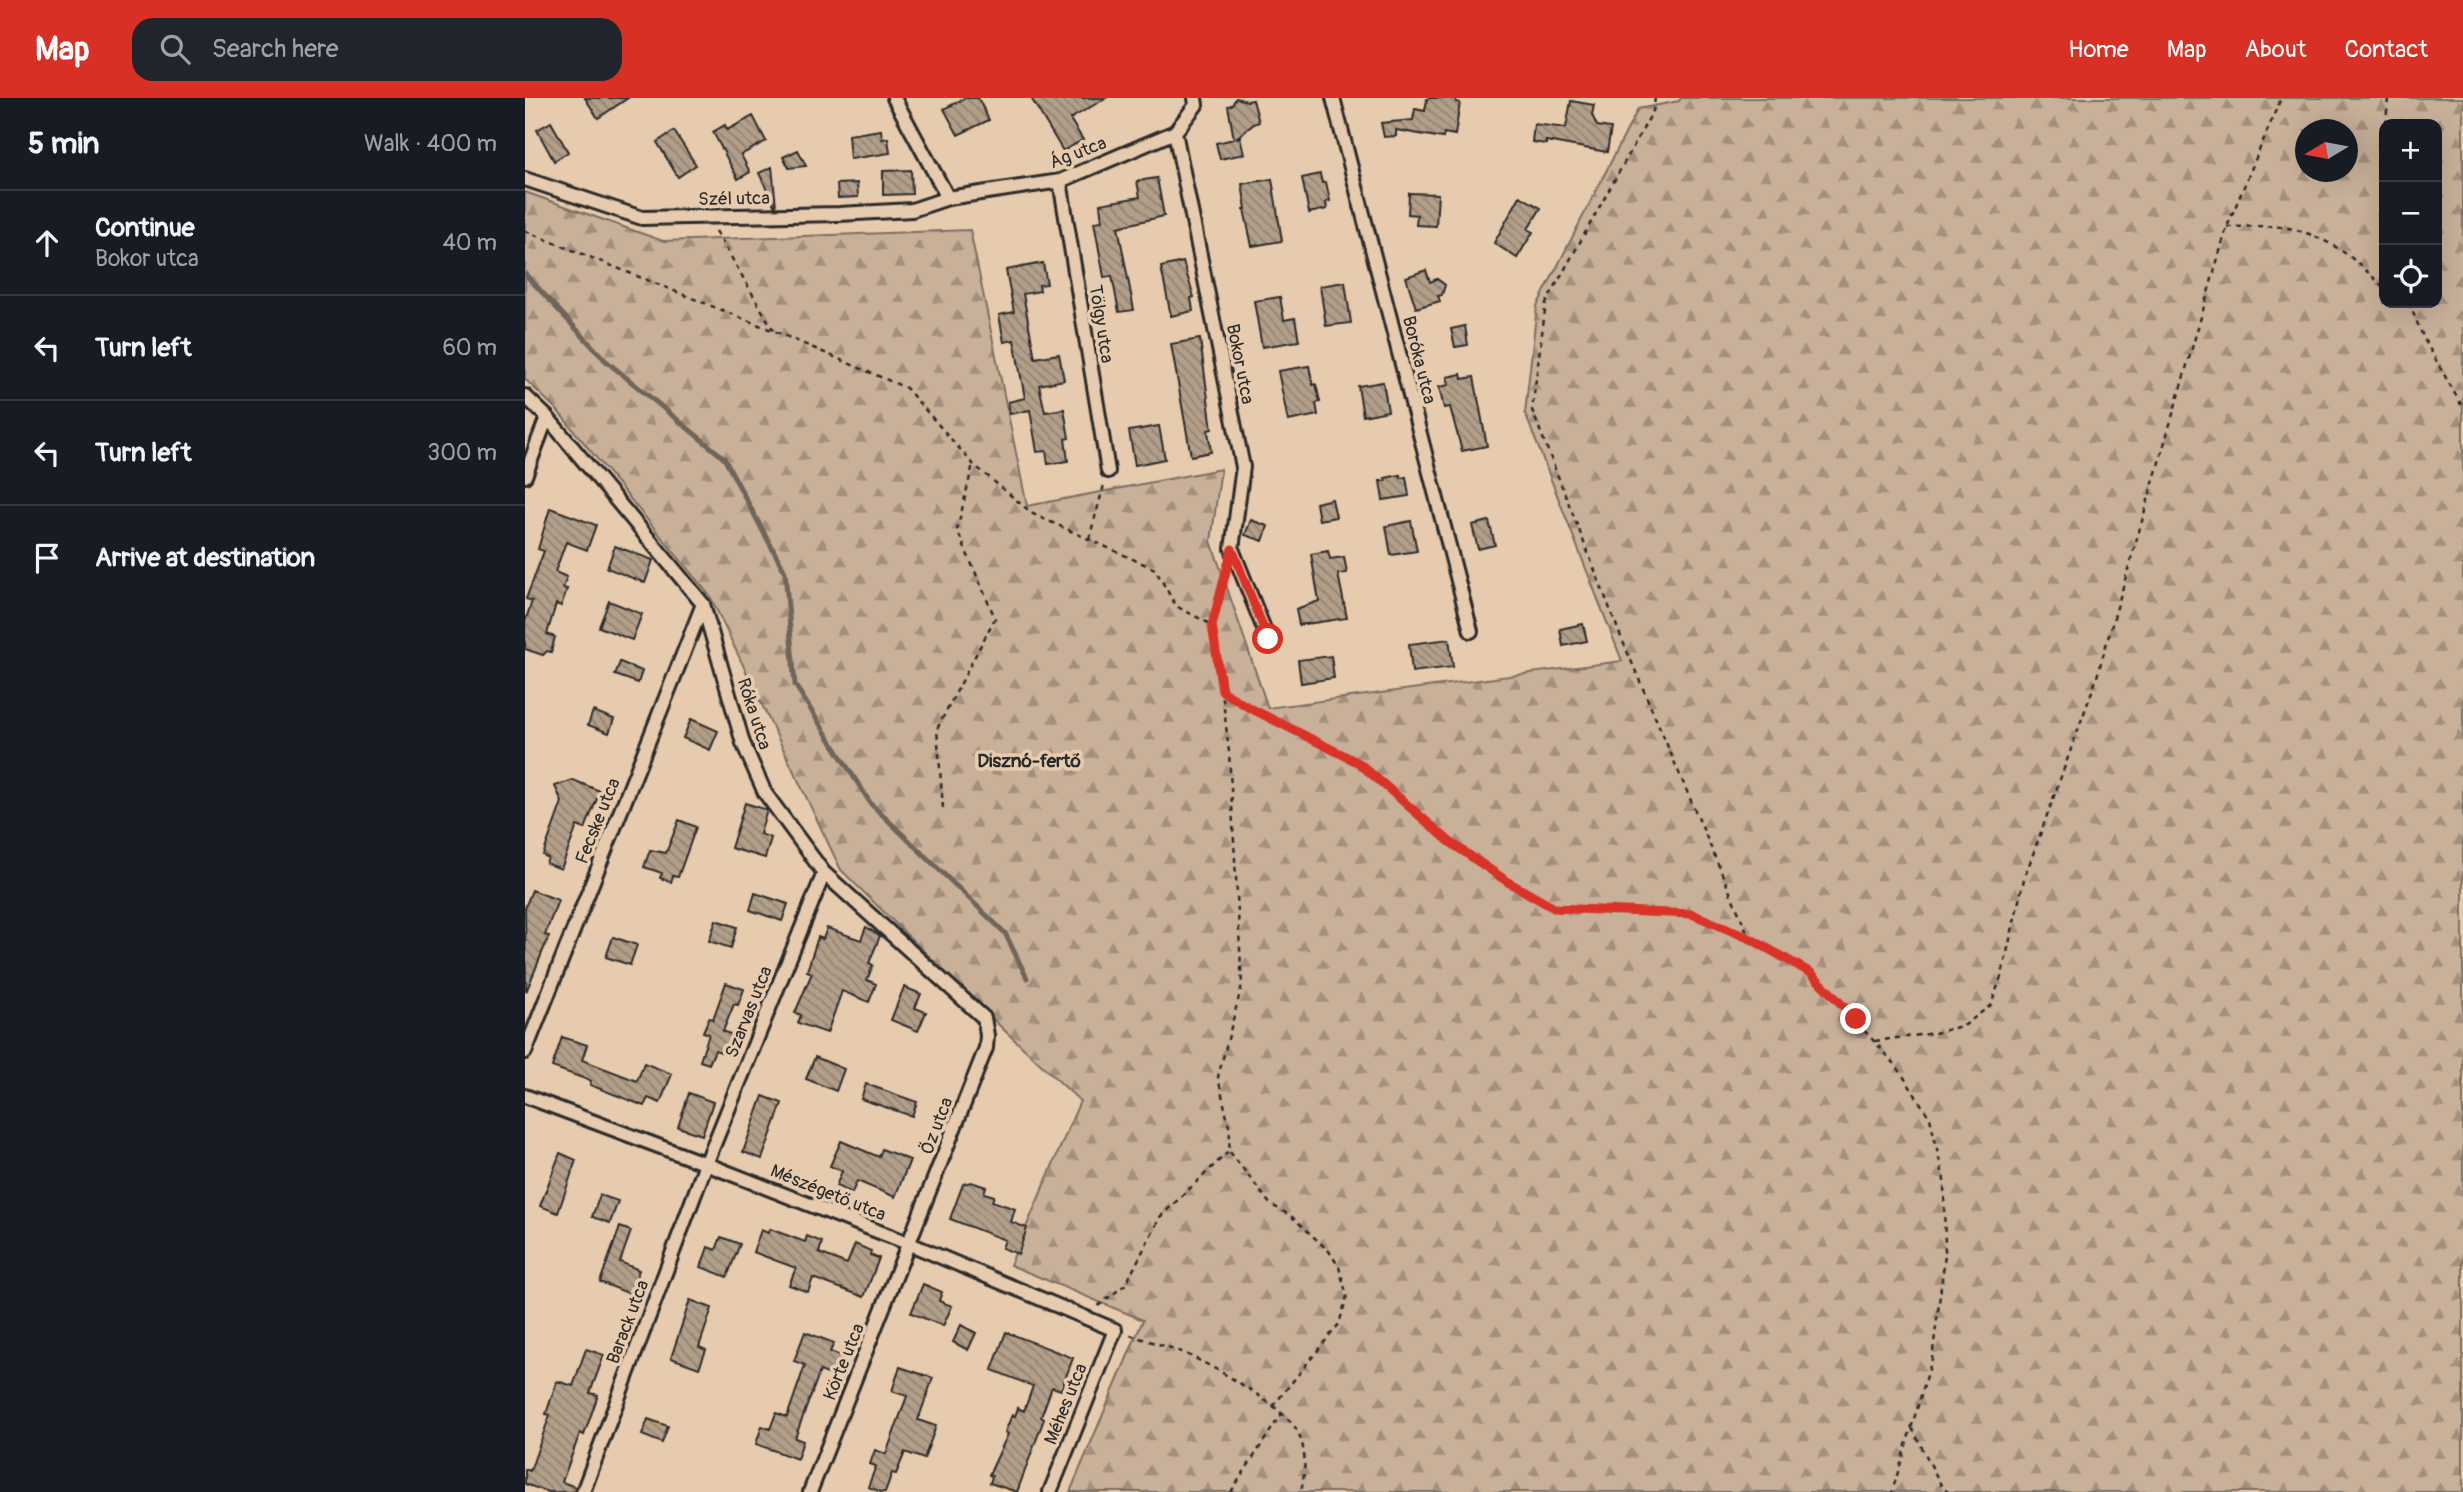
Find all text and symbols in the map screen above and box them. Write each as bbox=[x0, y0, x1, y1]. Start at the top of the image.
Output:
search box bbox=[132, 18, 622, 81]
text: Map bbox=[35, 29, 90, 70]
icon: search bbox=[156, 30, 194, 68]
text: Search here bbox=[212, 33, 339, 65]
text: Home bbox=[2068, 35, 2129, 64]
text: Map bbox=[2167, 35, 2207, 64]
text: About bbox=[2245, 35, 2307, 64]
text: Contact bbox=[2345, 35, 2428, 64]
north arrow bbox=[2295, 119, 2358, 182]
map controls bbox=[2379, 119, 2442, 308]
button: + bbox=[2379, 119, 2442, 182]
text: 5 min bbox=[28, 125, 99, 162]
text: Walk · 400 m bbox=[364, 129, 497, 158]
street label: Ág utca bbox=[1046, 132, 1110, 174]
button: − bbox=[2379, 182, 2442, 245]
street label: Szél utca bbox=[698, 187, 770, 211]
text: Continue bbox=[95, 212, 195, 244]
icon: ahead bbox=[28, 224, 66, 262]
text: 40 m bbox=[443, 228, 497, 257]
text: Bokor utca bbox=[95, 244, 199, 273]
button: locate bbox=[2379, 245, 2442, 308]
street label: Tölgy utca bbox=[1083, 283, 1119, 365]
street label: Boróka utca bbox=[1397, 314, 1441, 406]
street label: Bokor utca bbox=[1221, 322, 1259, 406]
icon: left bbox=[28, 329, 66, 367]
text: Turn left bbox=[95, 332, 191, 364]
text: 60 m bbox=[442, 333, 497, 362]
icon: left bbox=[28, 434, 66, 472]
text: Turn left bbox=[95, 437, 191, 469]
text: 300 m bbox=[427, 438, 497, 467]
icon: arrive bbox=[28, 539, 66, 577]
text: Arrive at destination bbox=[95, 542, 315, 574]
route start bbox=[1252, 623, 1283, 654]
street label: Róka utca bbox=[732, 675, 776, 753]
district label: Disznó-fertő bbox=[977, 749, 1081, 773]
street label: Fecske utca bbox=[570, 775, 626, 867]
street label: Szarvas utca bbox=[720, 963, 778, 1061]
route end bbox=[1840, 1003, 1871, 1034]
street label: Őz utca bbox=[916, 1094, 958, 1158]
street label: Mészégető utca bbox=[767, 1159, 889, 1227]
street label: Barack utca bbox=[602, 1277, 654, 1367]
street label: Körte utca bbox=[818, 1320, 870, 1404]
street label: Méhes utca bbox=[1039, 1360, 1093, 1448]

